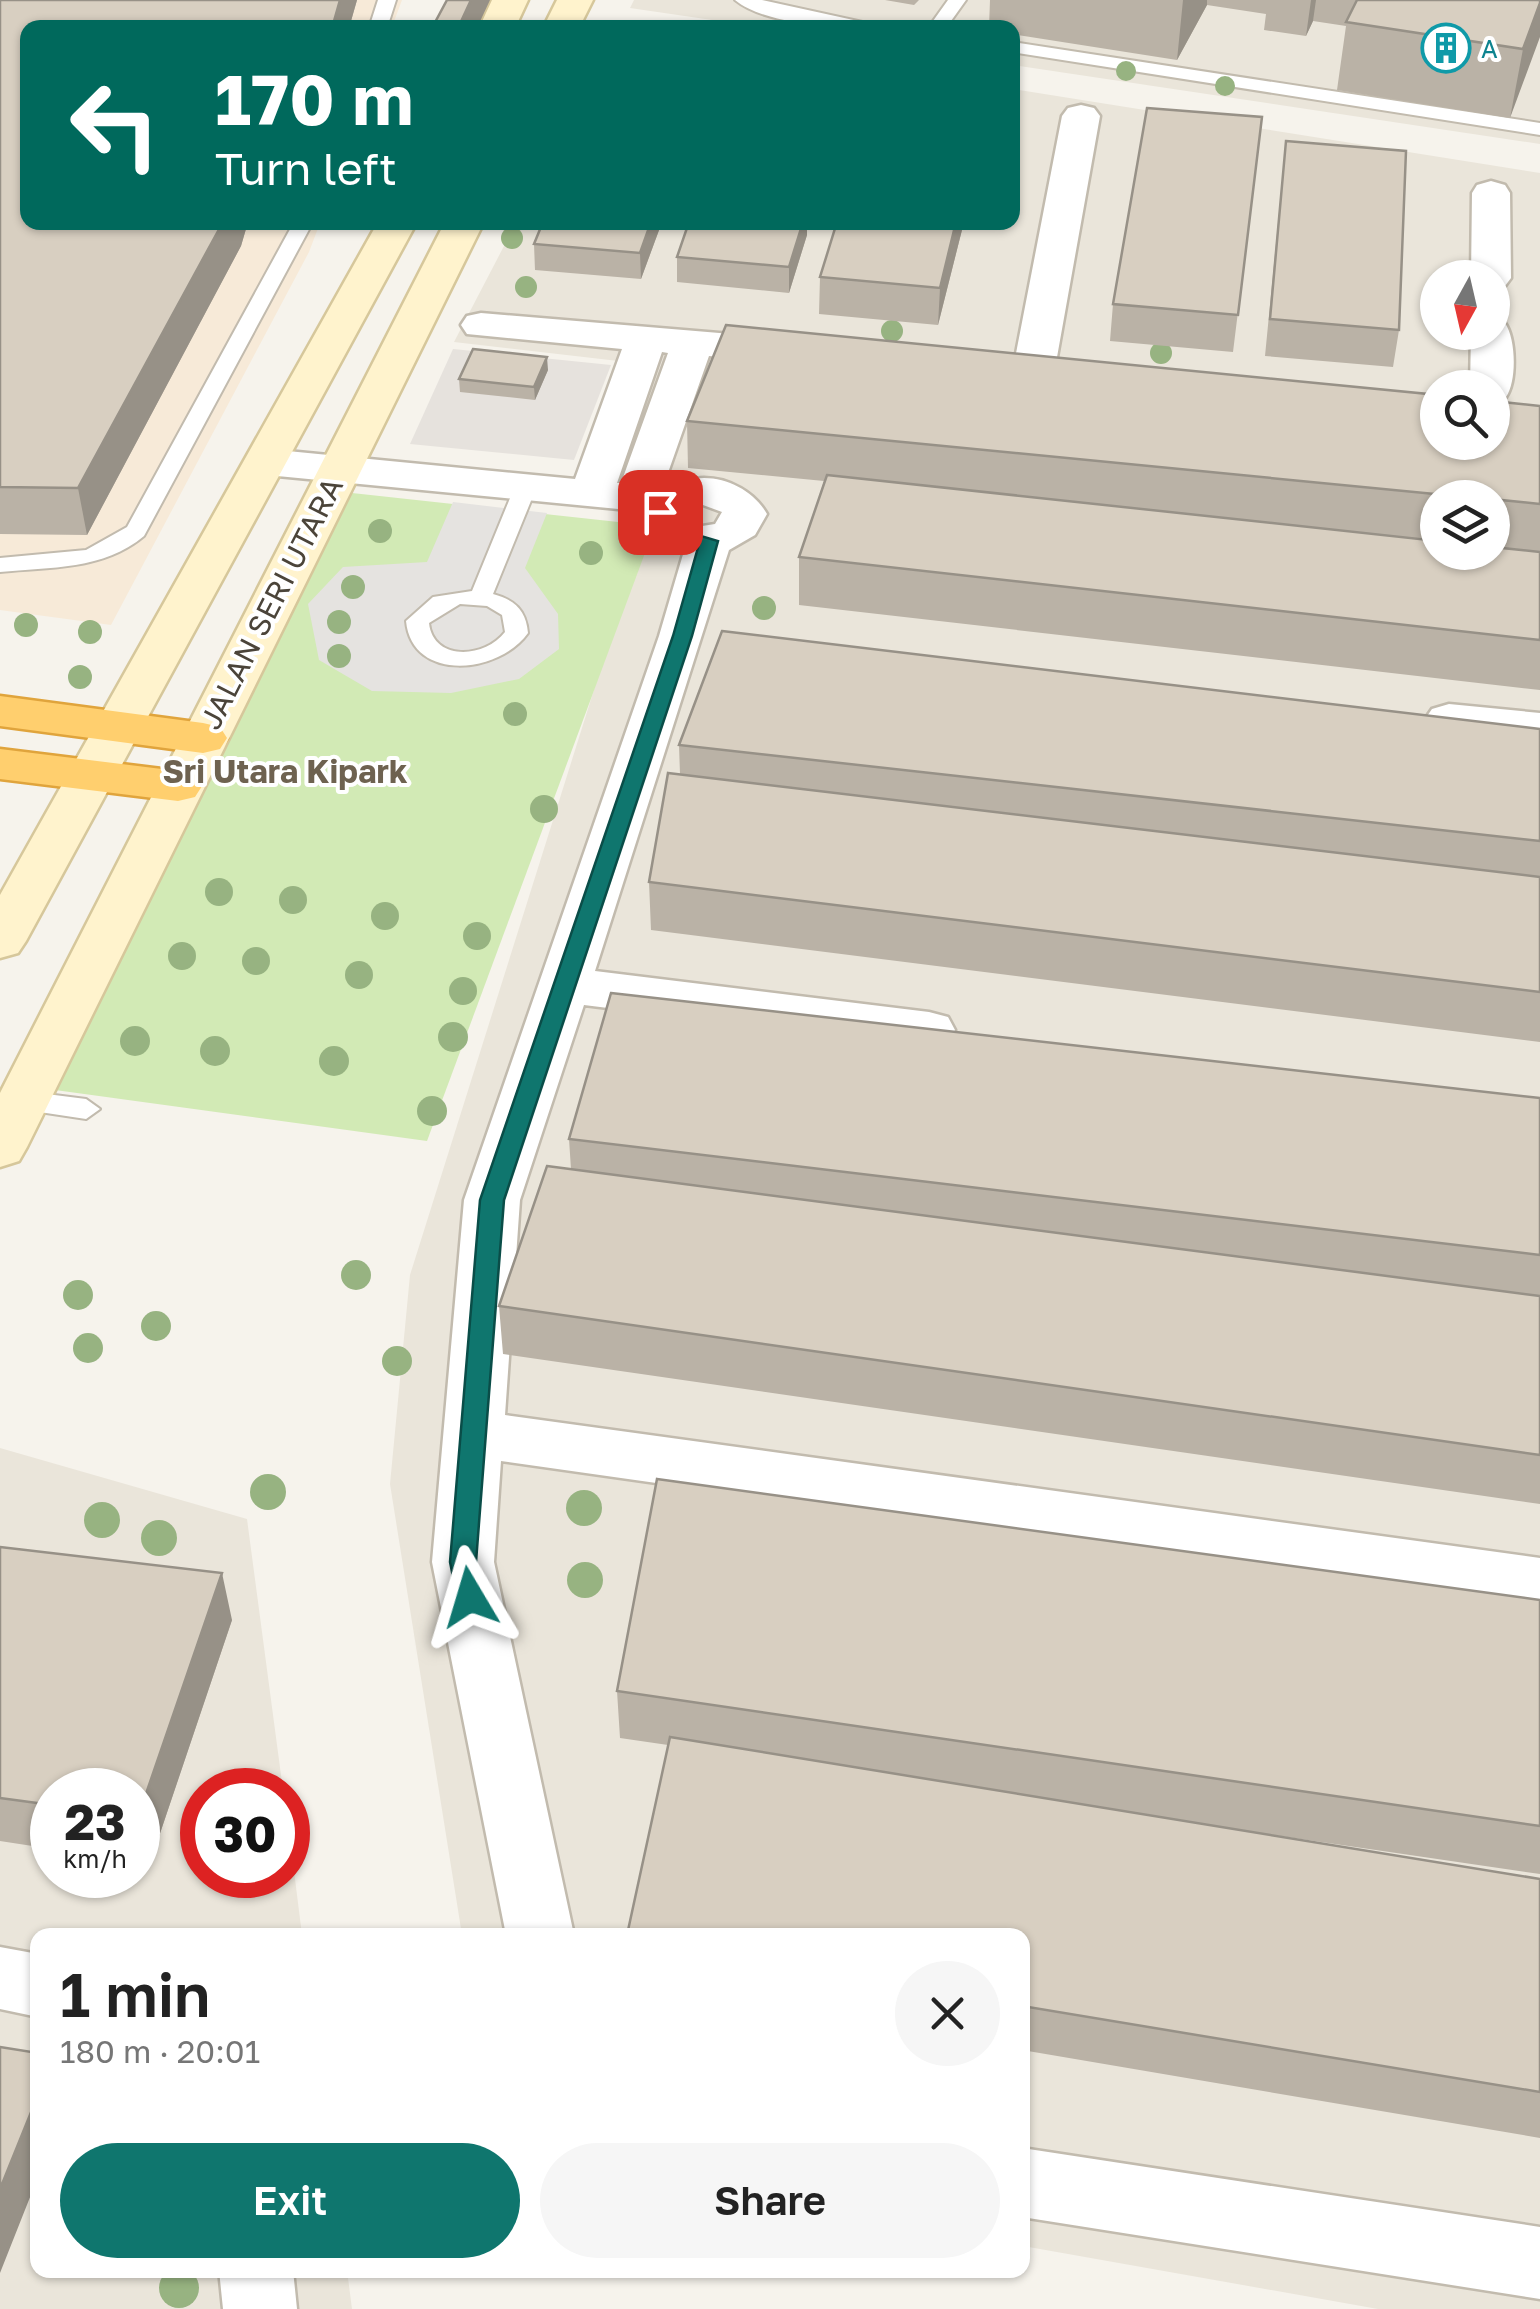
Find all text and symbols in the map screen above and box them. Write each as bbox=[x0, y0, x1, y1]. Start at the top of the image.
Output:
building icon: A bbox=[1420, 22, 1472, 74]
place label: A bbox=[1481, 33, 1498, 64]
text: 170 m bbox=[215, 56, 413, 140]
icon: left bbox=[50, 60, 180, 190]
text: Turn left bbox=[215, 141, 397, 195]
north arrow bbox=[1420, 260, 1510, 350]
map controls bbox=[1420, 260, 1510, 570]
button: search bbox=[1420, 370, 1510, 460]
pin bbox=[618, 470, 703, 555]
street label: JALAN SERI UTARA bbox=[192, 471, 350, 735]
button: layers bbox=[1420, 480, 1510, 570]
icon: arrive bbox=[633, 485, 688, 540]
district label: Sri Utara Kipark bbox=[162, 752, 408, 790]
position arrow bbox=[418, 1545, 522, 1649]
speed limit sign: 30 bbox=[180, 1768, 310, 1898]
text: 23 bbox=[64, 1791, 125, 1851]
text: km/h bbox=[63, 1843, 127, 1874]
text: 1 min bbox=[60, 1958, 210, 2030]
button: close bbox=[895, 1961, 1000, 2066]
text: 180 m · 20:01 bbox=[60, 2032, 260, 2070]
button: Exit bbox=[60, 2143, 520, 2258]
button: Share bbox=[540, 2143, 1000, 2258]

